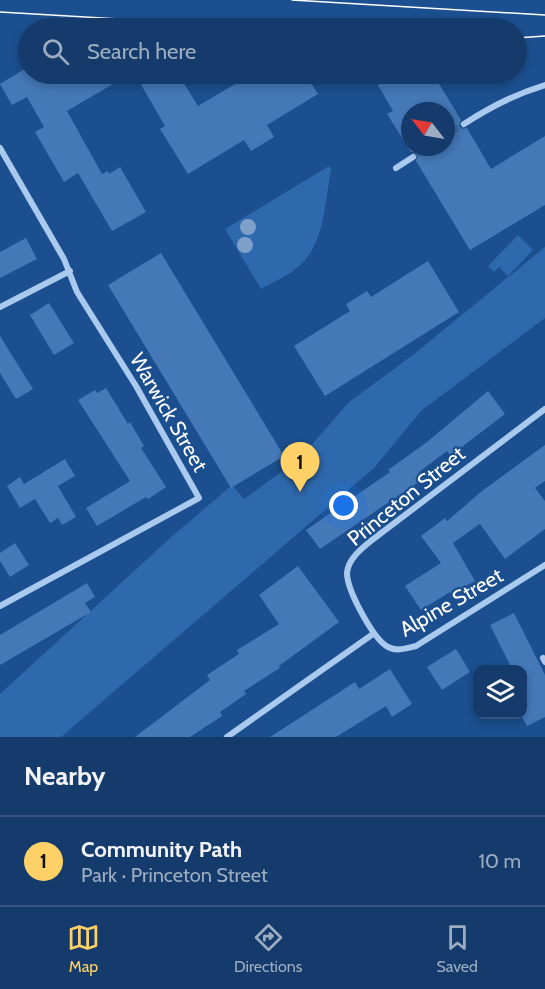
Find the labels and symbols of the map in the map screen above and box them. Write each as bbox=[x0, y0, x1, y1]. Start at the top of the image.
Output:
north arrow bbox=[401, 102, 455, 156]
street label: Warwick Street bbox=[125, 348, 213, 476]
street label: Princeton Street bbox=[342, 441, 470, 551]
pin: 1 bbox=[280, 442, 320, 492]
your location bbox=[329, 491, 358, 520]
street label: Alpine Street bbox=[395, 562, 507, 642]

